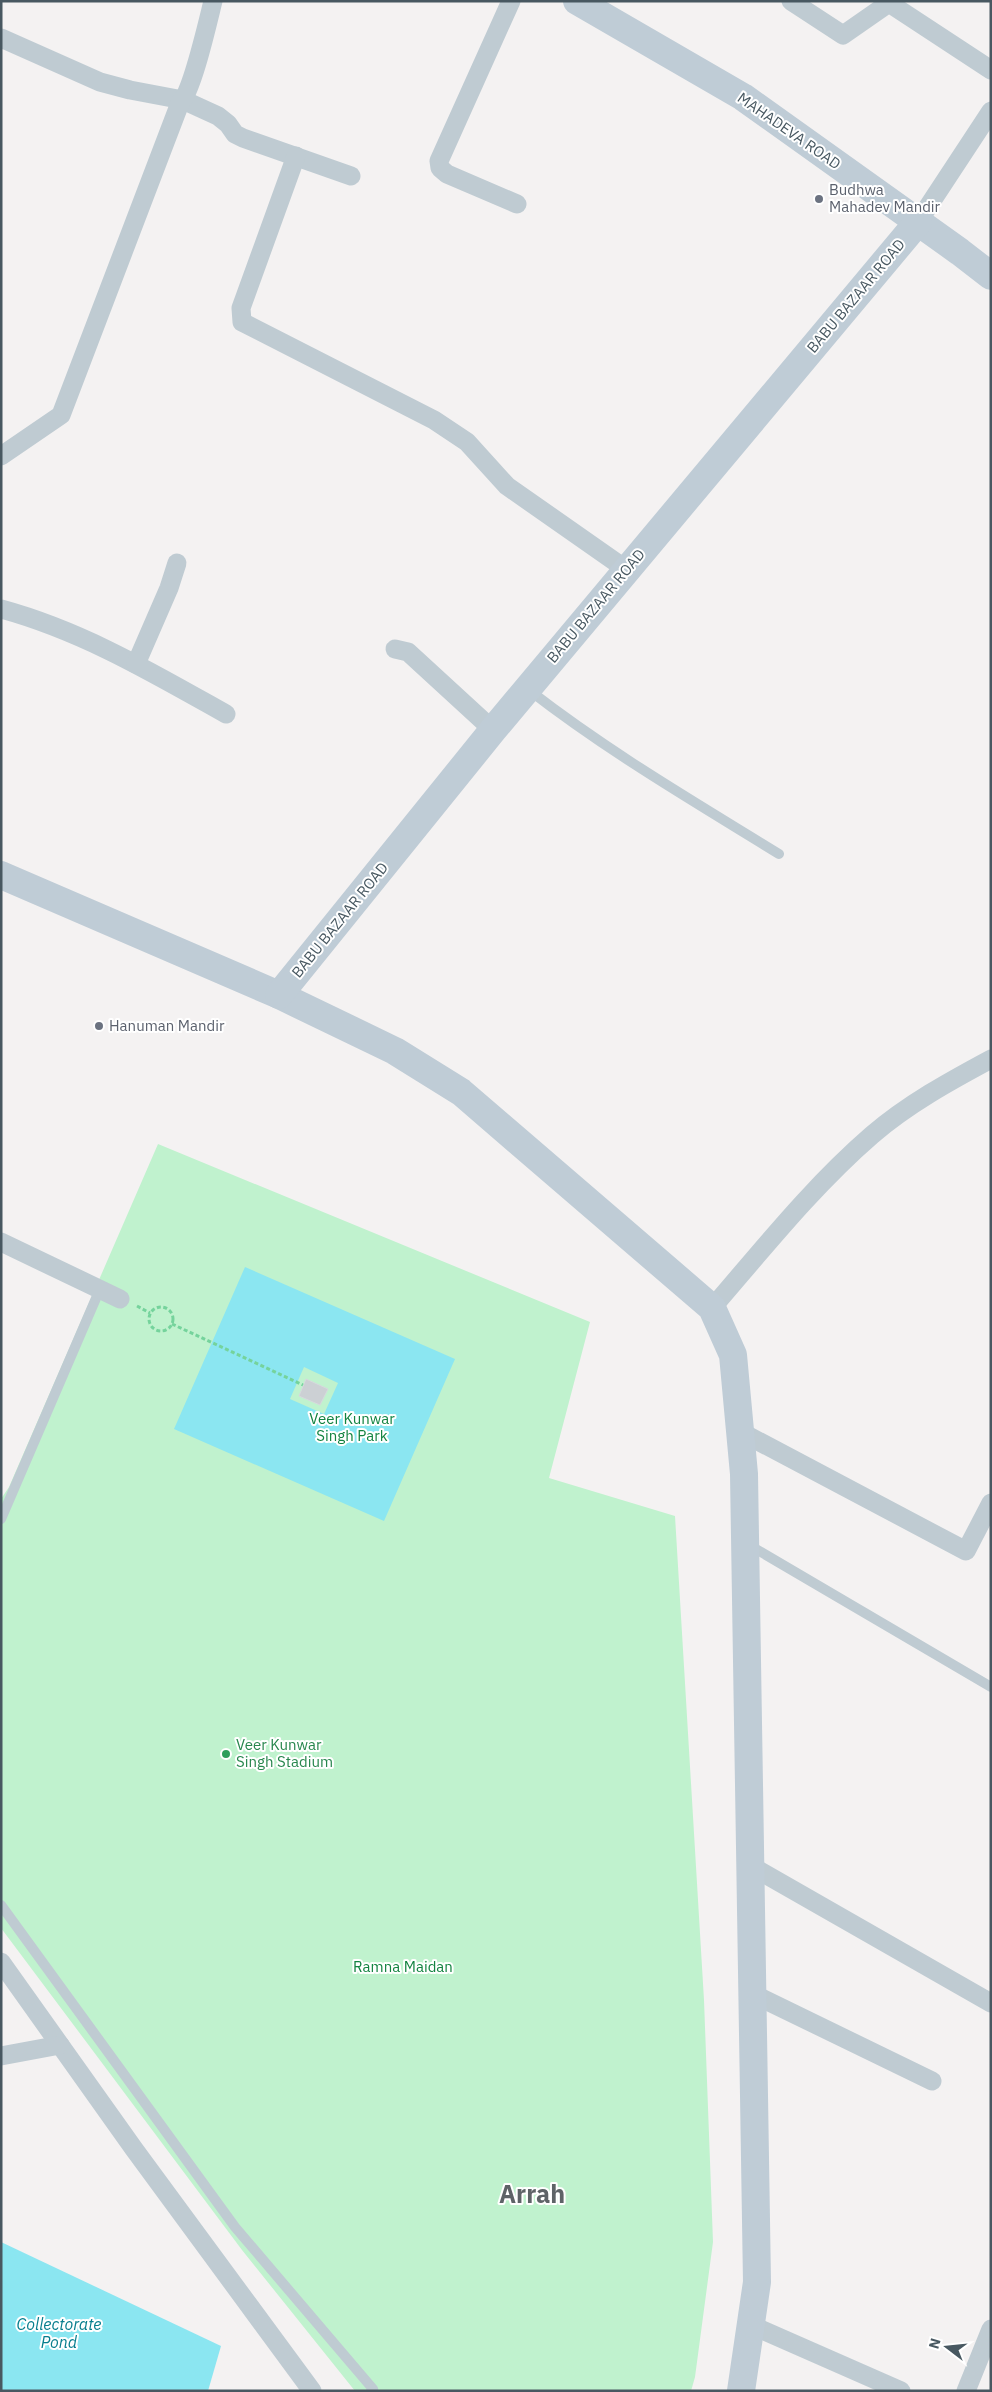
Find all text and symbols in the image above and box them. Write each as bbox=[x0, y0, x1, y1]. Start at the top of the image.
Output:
street label: MAHADEVA ROAD bbox=[734, 88, 845, 173]
place label: Budhwa Mahadev Mandir bbox=[829, 180, 941, 216]
marker: Budhwa Mahadev Mandir bbox=[813, 193, 825, 205]
street label: BABU BAZAAR ROAD bbox=[802, 235, 909, 357]
street label: BABU BAZAAR ROAD bbox=[542, 545, 649, 667]
street label: BABU BAZAAR ROAD bbox=[287, 858, 392, 981]
place label: Hanuman Mandir bbox=[109, 1016, 225, 1035]
marker: Hanuman Mandir bbox=[93, 1020, 105, 1032]
park label: Veer Kunwar Singh Park bbox=[309, 1409, 395, 1445]
place label: Veer Kunwar Singh Stadium bbox=[236, 1735, 333, 1771]
marker: Veer Kunwar Singh Stadium bbox=[220, 1748, 232, 1760]
park label: Ramna Maidan bbox=[353, 1957, 453, 1976]
district label: Arrah bbox=[499, 2177, 565, 2210]
water label: Collectorate Pond bbox=[17, 2314, 101, 2352]
north arrow bbox=[922, 2322, 972, 2372]
text: N bbox=[924, 2336, 945, 2351]

